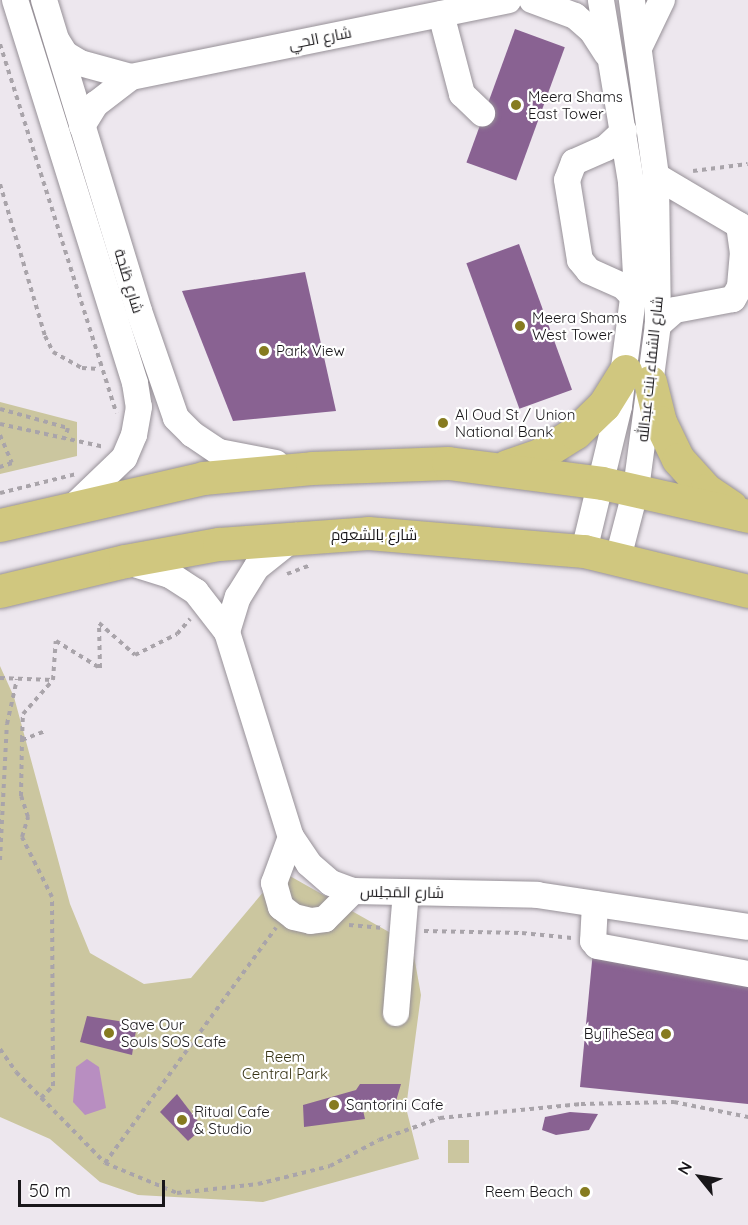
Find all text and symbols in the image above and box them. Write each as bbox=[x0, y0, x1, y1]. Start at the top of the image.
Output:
street label: شارع الحي bbox=[287, 23, 353, 53]
place label: Meera Shams East Tower bbox=[528, 87, 623, 122]
marker: Meera Shams East Tower bbox=[509, 98, 523, 112]
street label: شارع طَنجة bbox=[111, 247, 147, 315]
street label: شارع الشفاء بنت عبدالله bbox=[633, 295, 667, 443]
place label: Meera Shams West Tower bbox=[532, 308, 627, 343]
marker: Meera Shams West Tower bbox=[513, 319, 527, 333]
place label: Park View bbox=[276, 342, 345, 360]
marker: Park View bbox=[257, 344, 271, 358]
place label: Al Oud St / Union National Bank bbox=[455, 405, 575, 440]
marker: Al Oud St / Union National Bank bbox=[436, 416, 450, 430]
street label: شارع بالشعوم bbox=[331, 526, 417, 544]
street label: شارع المَجلِس bbox=[360, 882, 444, 902]
place label: Save Our Souls SOS Cafe bbox=[121, 1015, 226, 1050]
place label: ByTheSea bbox=[584, 1025, 654, 1043]
marker: Save Our Souls SOS Cafe bbox=[102, 1026, 116, 1040]
marker: ByTheSea bbox=[659, 1027, 673, 1041]
park label: Reem Central Park bbox=[242, 1047, 328, 1082]
place label: Santorini Cafe bbox=[346, 1096, 443, 1114]
marker: Santorini Cafe bbox=[327, 1098, 341, 1112]
place label: Ritual Cafe & Studio bbox=[194, 1102, 270, 1137]
marker: Ritual Cafe & Studio bbox=[175, 1113, 189, 1127]
north arrow bbox=[670, 1147, 730, 1207]
text: N bbox=[673, 1158, 696, 1178]
scale bar bbox=[21, 1168, 168, 1206]
text: 50 m bbox=[29, 1179, 71, 1202]
place label: Reem Beach bbox=[485, 1183, 573, 1201]
marker: Reem Beach bbox=[578, 1185, 592, 1199]

